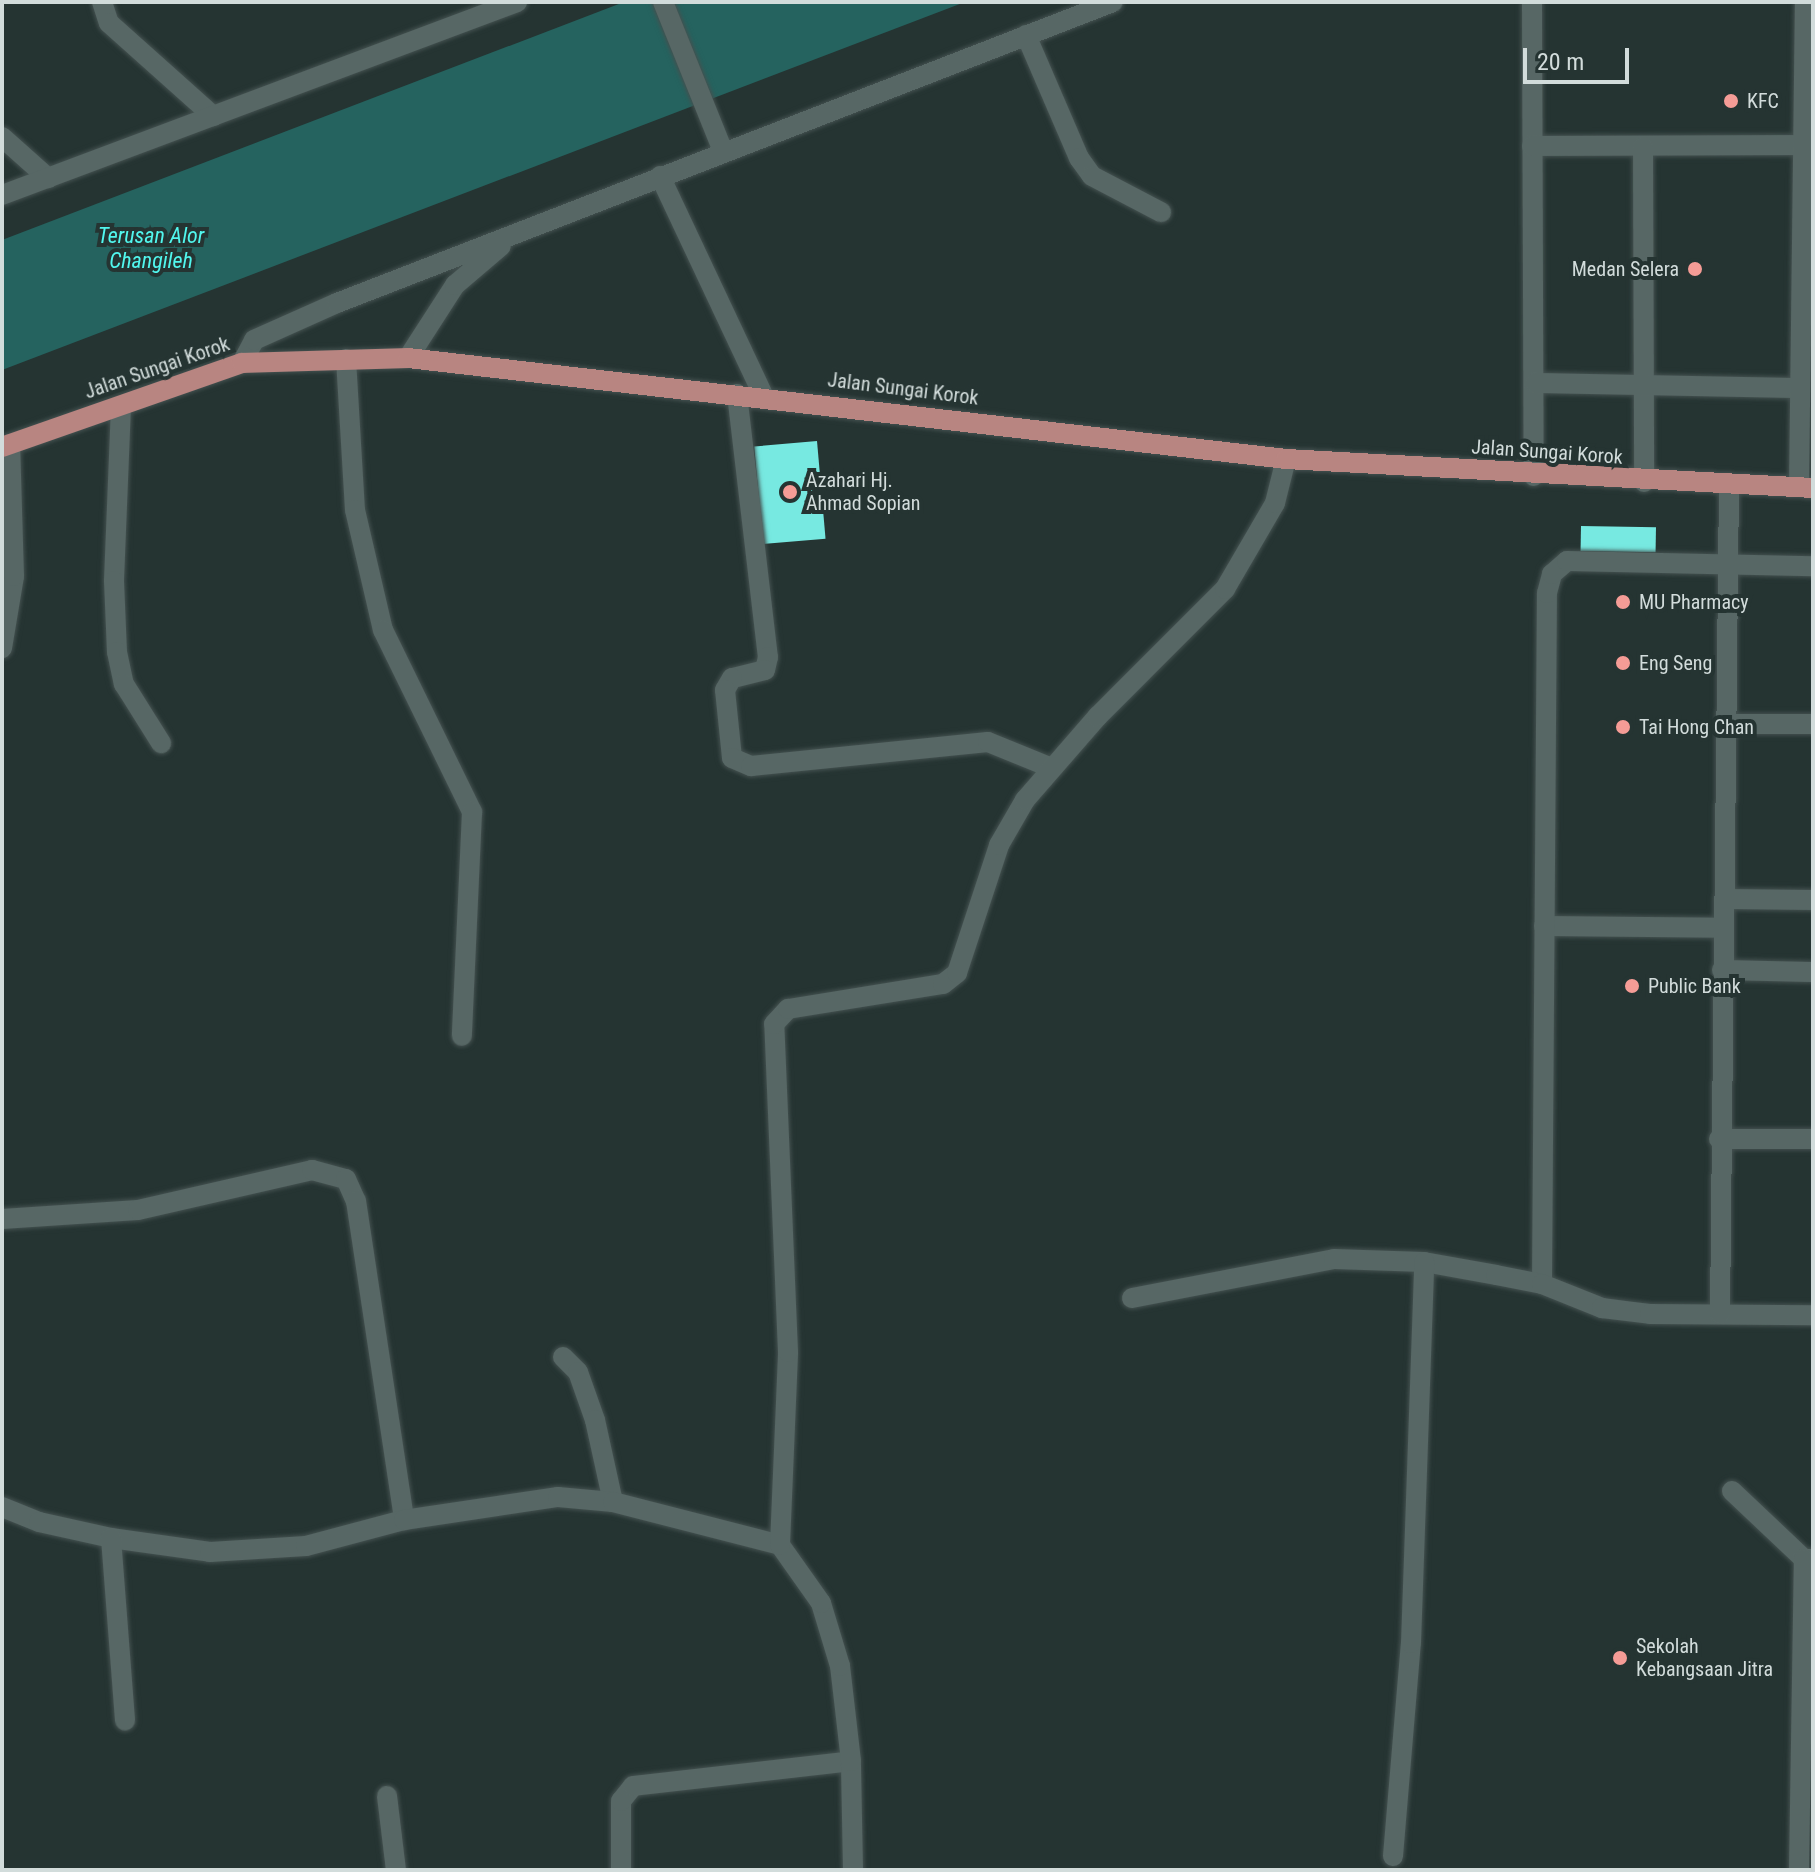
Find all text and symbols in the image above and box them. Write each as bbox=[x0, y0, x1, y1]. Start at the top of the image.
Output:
scale bar bbox=[1527, 32, 1633, 82]
text: 20 m bbox=[1537, 48, 1584, 76]
place label: KFC bbox=[1747, 89, 1779, 113]
marker: KFC bbox=[1722, 92, 1740, 110]
water label: Terusan Alor Changileh bbox=[98, 222, 204, 274]
place label: Medan Selera bbox=[1572, 257, 1679, 281]
marker: Medan Selera bbox=[1686, 260, 1704, 278]
street label: Jalan Sungai Korok bbox=[81, 332, 233, 404]
street label: Jalan Sungai Korok bbox=[826, 368, 980, 410]
street label: Jalan Sungai Korok bbox=[1471, 435, 1623, 469]
place label: Azahari Hj. Ahmad Sopian bbox=[806, 468, 920, 515]
marker: Azahari Hj. Ahmad Sopian bbox=[781, 483, 799, 501]
place label: MU Pharmacy bbox=[1639, 590, 1749, 614]
marker: MU Pharmacy bbox=[1614, 593, 1632, 611]
place label: Eng Seng bbox=[1639, 651, 1712, 675]
marker: Eng Seng bbox=[1614, 654, 1632, 672]
place label: Tai Hong Chan bbox=[1639, 715, 1754, 739]
marker: Tai Hong Chan bbox=[1614, 718, 1632, 736]
place label: Public Bank bbox=[1648, 974, 1741, 998]
marker: Public Bank bbox=[1623, 977, 1641, 995]
place label: Sekolah Kebangsaan Jitra bbox=[1636, 1634, 1773, 1681]
marker: Sekolah Kebangsaan Jitra bbox=[1611, 1649, 1629, 1667]

